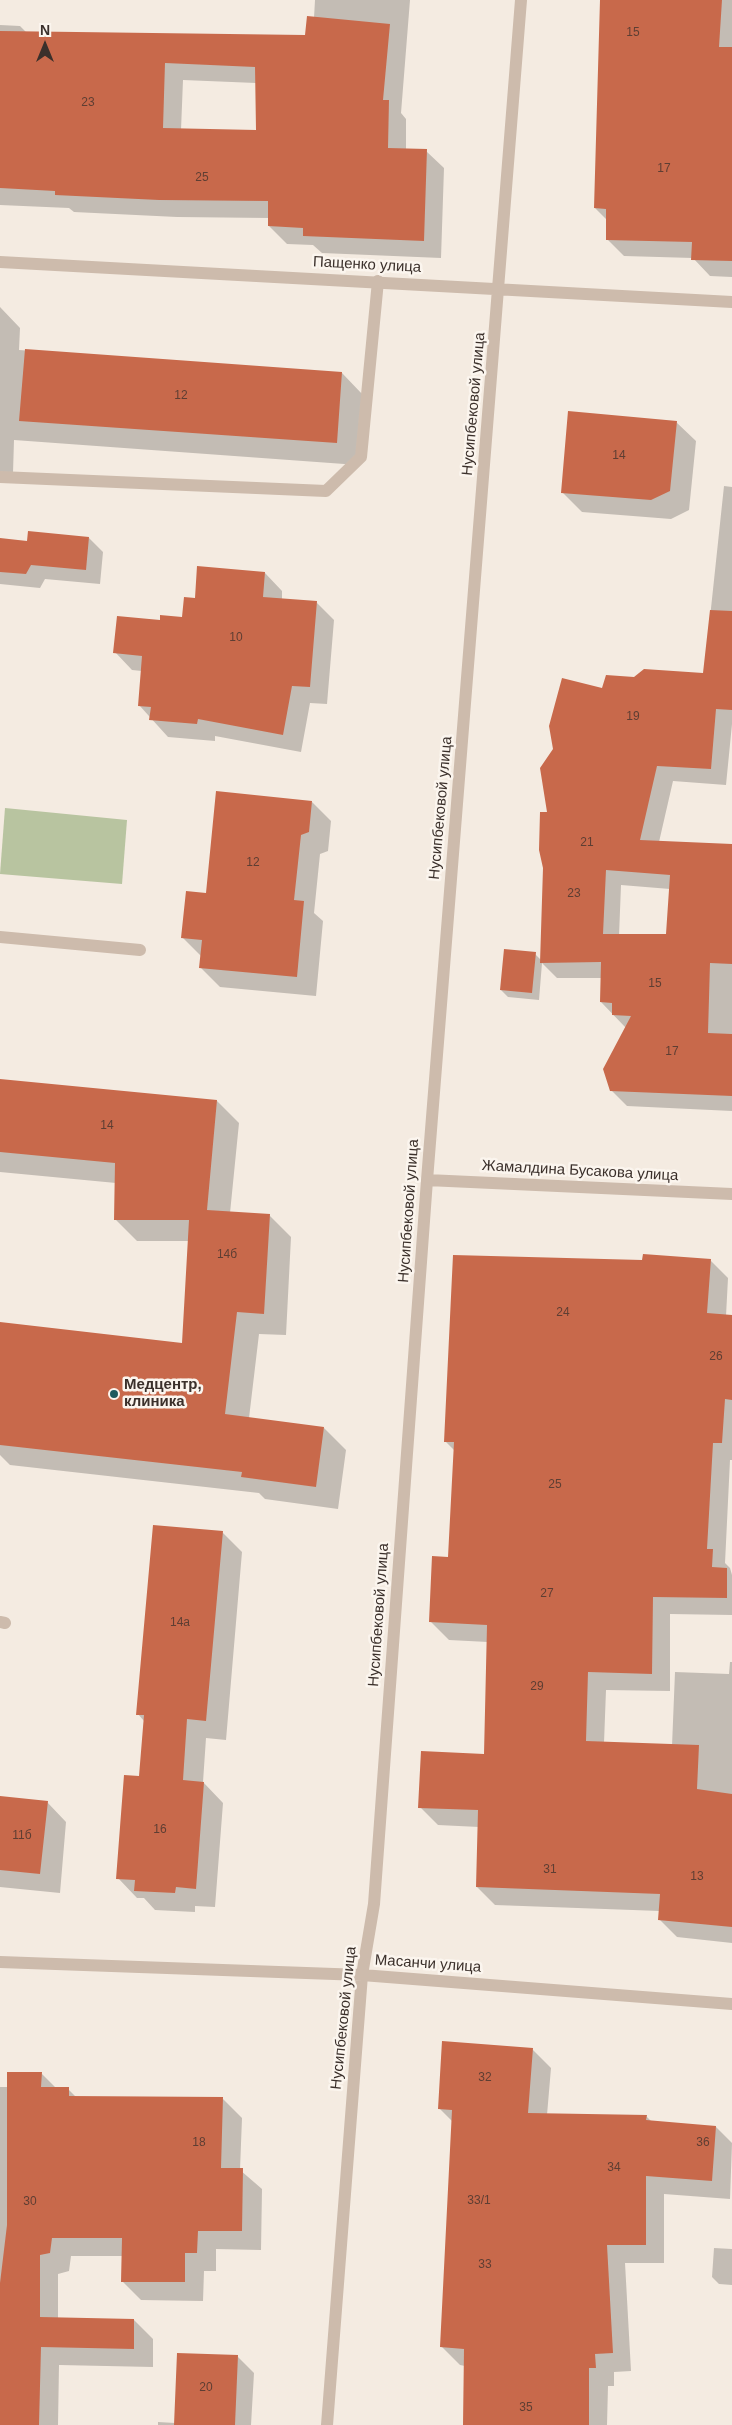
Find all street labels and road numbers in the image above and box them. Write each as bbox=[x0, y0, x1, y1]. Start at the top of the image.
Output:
street label: Пащенко улица bbox=[312, 253, 422, 277]
street label: Нусипбековой улица bbox=[459, 332, 489, 476]
street label: Нусипбековой улица bbox=[426, 736, 456, 880]
street label: Нусипбековой улица bbox=[395, 1139, 423, 1283]
street label: Жамалдина Бусакова улица bbox=[481, 1157, 679, 1185]
street label: Нусипбековой улица bbox=[365, 1543, 393, 1687]
street label: Нусипбековой улица bbox=[328, 1945, 360, 2091]
street label: Масанчи улица bbox=[374, 1951, 482, 1977]

